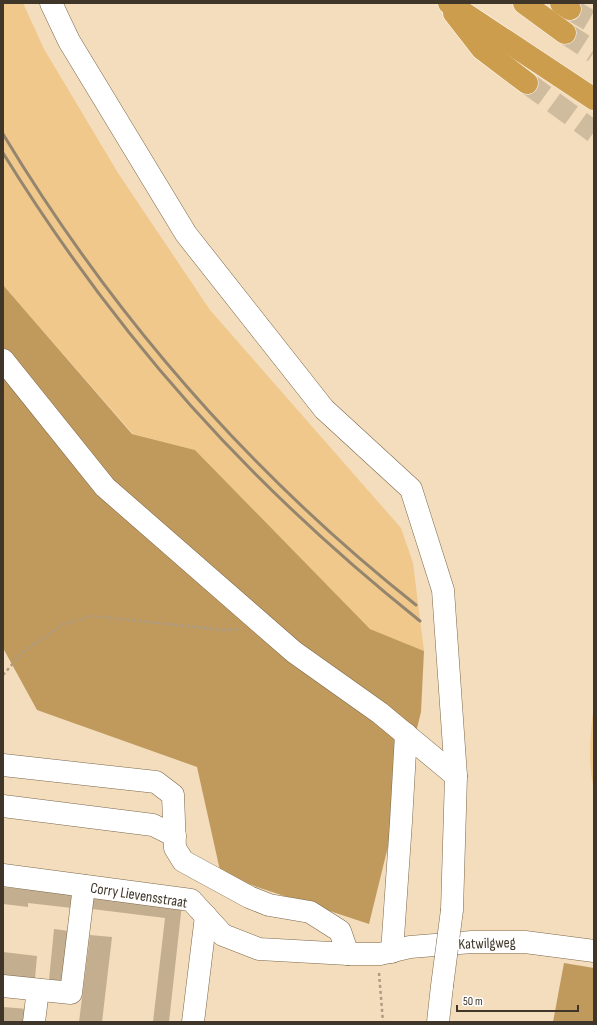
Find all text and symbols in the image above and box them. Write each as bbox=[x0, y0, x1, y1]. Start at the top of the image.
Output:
street label: Corry Lievensstraat bbox=[89, 878, 189, 913]
street label: Katwilgweg bbox=[458, 933, 516, 954]
scale bar bbox=[457, 987, 578, 1013]
text: 50 m bbox=[463, 994, 483, 1009]

